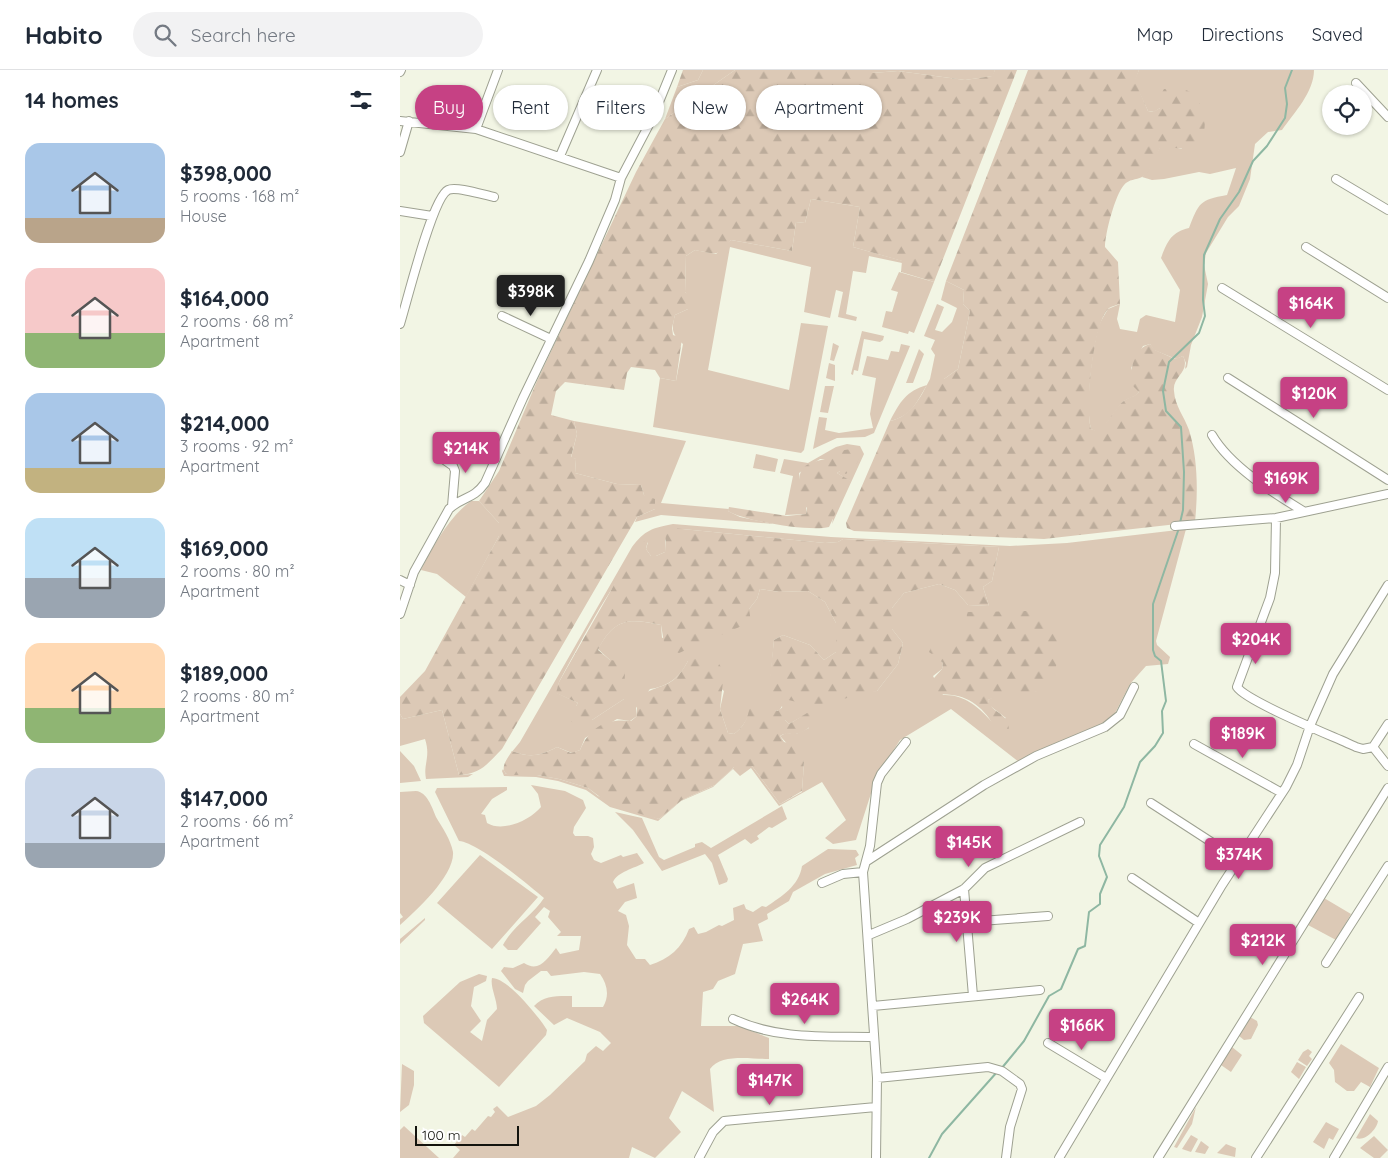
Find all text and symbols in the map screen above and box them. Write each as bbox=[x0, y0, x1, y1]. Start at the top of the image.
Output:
search box bbox=[133, 12, 483, 57]
text: Habito bbox=[25, 20, 103, 50]
icon: search bbox=[151, 21, 179, 49]
text: Search here bbox=[191, 23, 296, 47]
text: Map bbox=[1136, 23, 1173, 46]
text: Directions bbox=[1201, 23, 1284, 46]
text: Saved bbox=[1312, 23, 1363, 46]
chip: Buy bbox=[415, 85, 483, 130]
chip: Rent bbox=[493, 85, 568, 130]
chip: Filters bbox=[578, 85, 664, 130]
chip: New bbox=[674, 85, 746, 130]
chip: Apartment bbox=[756, 85, 882, 130]
map controls bbox=[1322, 85, 1372, 135]
button: locate bbox=[1322, 85, 1372, 135]
icon: filters bbox=[347, 86, 375, 114]
text: 14 homes bbox=[25, 87, 119, 113]
text: $398,000 bbox=[180, 160, 272, 186]
icon: home bbox=[65, 163, 125, 223]
text: 5 rooms · 168 m² bbox=[180, 186, 299, 206]
text: House bbox=[180, 206, 227, 226]
pin: $398K bbox=[496, 274, 566, 317]
text: $398K bbox=[508, 281, 554, 301]
text: $164,000 bbox=[180, 285, 269, 311]
pin: $164K bbox=[1276, 286, 1346, 329]
icon: home bbox=[65, 288, 125, 348]
text: $164K bbox=[1289, 293, 1333, 313]
text: 2 rooms · 68 m² bbox=[180, 311, 294, 331]
text: Apartment bbox=[180, 331, 260, 351]
pin: $120K bbox=[1279, 376, 1349, 419]
text: $120K bbox=[1291, 383, 1337, 403]
text: $214,000 bbox=[180, 410, 269, 436]
icon: home bbox=[65, 413, 125, 473]
pin: $214K bbox=[431, 432, 501, 474]
text: 3 rooms · 92 m² bbox=[180, 436, 294, 456]
text: $214K bbox=[444, 438, 488, 458]
text: Apartment bbox=[180, 456, 260, 476]
pin: $169K bbox=[1251, 462, 1321, 504]
text: $169K bbox=[1264, 468, 1308, 488]
text: $169,000 bbox=[180, 535, 268, 561]
icon: home bbox=[65, 538, 125, 598]
text: 2 rooms · 80 m² bbox=[180, 561, 295, 581]
text: Apartment bbox=[180, 581, 260, 601]
pin: $204K bbox=[1221, 622, 1291, 665]
text: $204K bbox=[1232, 629, 1280, 649]
text: $189,000 bbox=[180, 660, 268, 686]
icon: home bbox=[65, 663, 125, 723]
text: 2 rooms · 80 m² bbox=[180, 686, 295, 706]
text: Apartment bbox=[180, 706, 260, 726]
pin: $189K bbox=[1208, 716, 1278, 759]
text: $189K bbox=[1221, 723, 1265, 743]
text: $147,000 bbox=[180, 785, 268, 811]
icon: home bbox=[65, 788, 125, 848]
text: 2 rooms · 66 m² bbox=[180, 811, 294, 831]
pin: $145K bbox=[934, 826, 1004, 868]
text: Apartment bbox=[180, 831, 260, 851]
text: $145K bbox=[947, 832, 991, 852]
pin: $374K bbox=[1204, 838, 1274, 880]
text: $374K bbox=[1216, 844, 1262, 864]
pin: $239K bbox=[922, 900, 992, 943]
text: $239K bbox=[934, 907, 980, 927]
pin: $212K bbox=[1228, 924, 1298, 966]
text: $212K bbox=[1241, 930, 1285, 950]
pin: $264K bbox=[770, 982, 840, 1025]
text: $264K bbox=[781, 989, 829, 1009]
pin: $166K bbox=[1047, 1008, 1117, 1051]
text: $166K bbox=[1060, 1015, 1104, 1035]
pin: $147K bbox=[735, 1064, 805, 1106]
text: $147K bbox=[748, 1070, 792, 1090]
scale bar bbox=[415, 1123, 519, 1146]
text: 100 m bbox=[422, 1126, 460, 1144]

